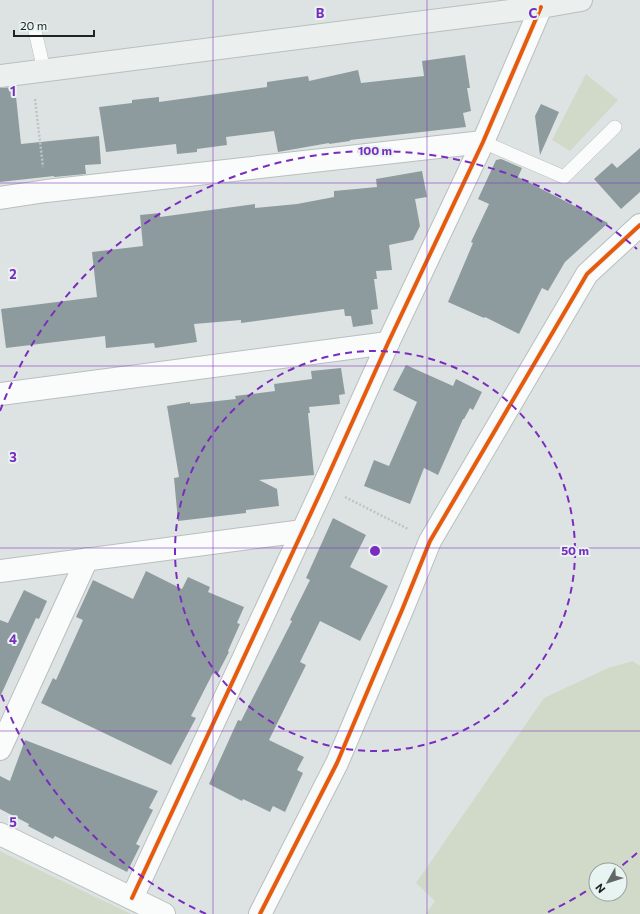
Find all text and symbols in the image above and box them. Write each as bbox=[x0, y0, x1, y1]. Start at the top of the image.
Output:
text: B bbox=[316, 5, 325, 21]
text: C bbox=[529, 5, 538, 21]
scale bar bbox=[14, 12, 94, 38]
text: 20 m bbox=[20, 18, 47, 32]
text: 1 bbox=[10, 83, 16, 99]
text: 100 m bbox=[358, 143, 392, 157]
text: 2 bbox=[9, 266, 17, 282]
text: 3 bbox=[9, 449, 17, 465]
text: 50 m bbox=[561, 543, 589, 557]
centre of rings bbox=[368, 544, 382, 558]
text: 4 bbox=[9, 631, 17, 647]
text: 5 bbox=[9, 814, 17, 830]
north arrow bbox=[588, 862, 628, 902]
text: N bbox=[592, 881, 607, 896]

